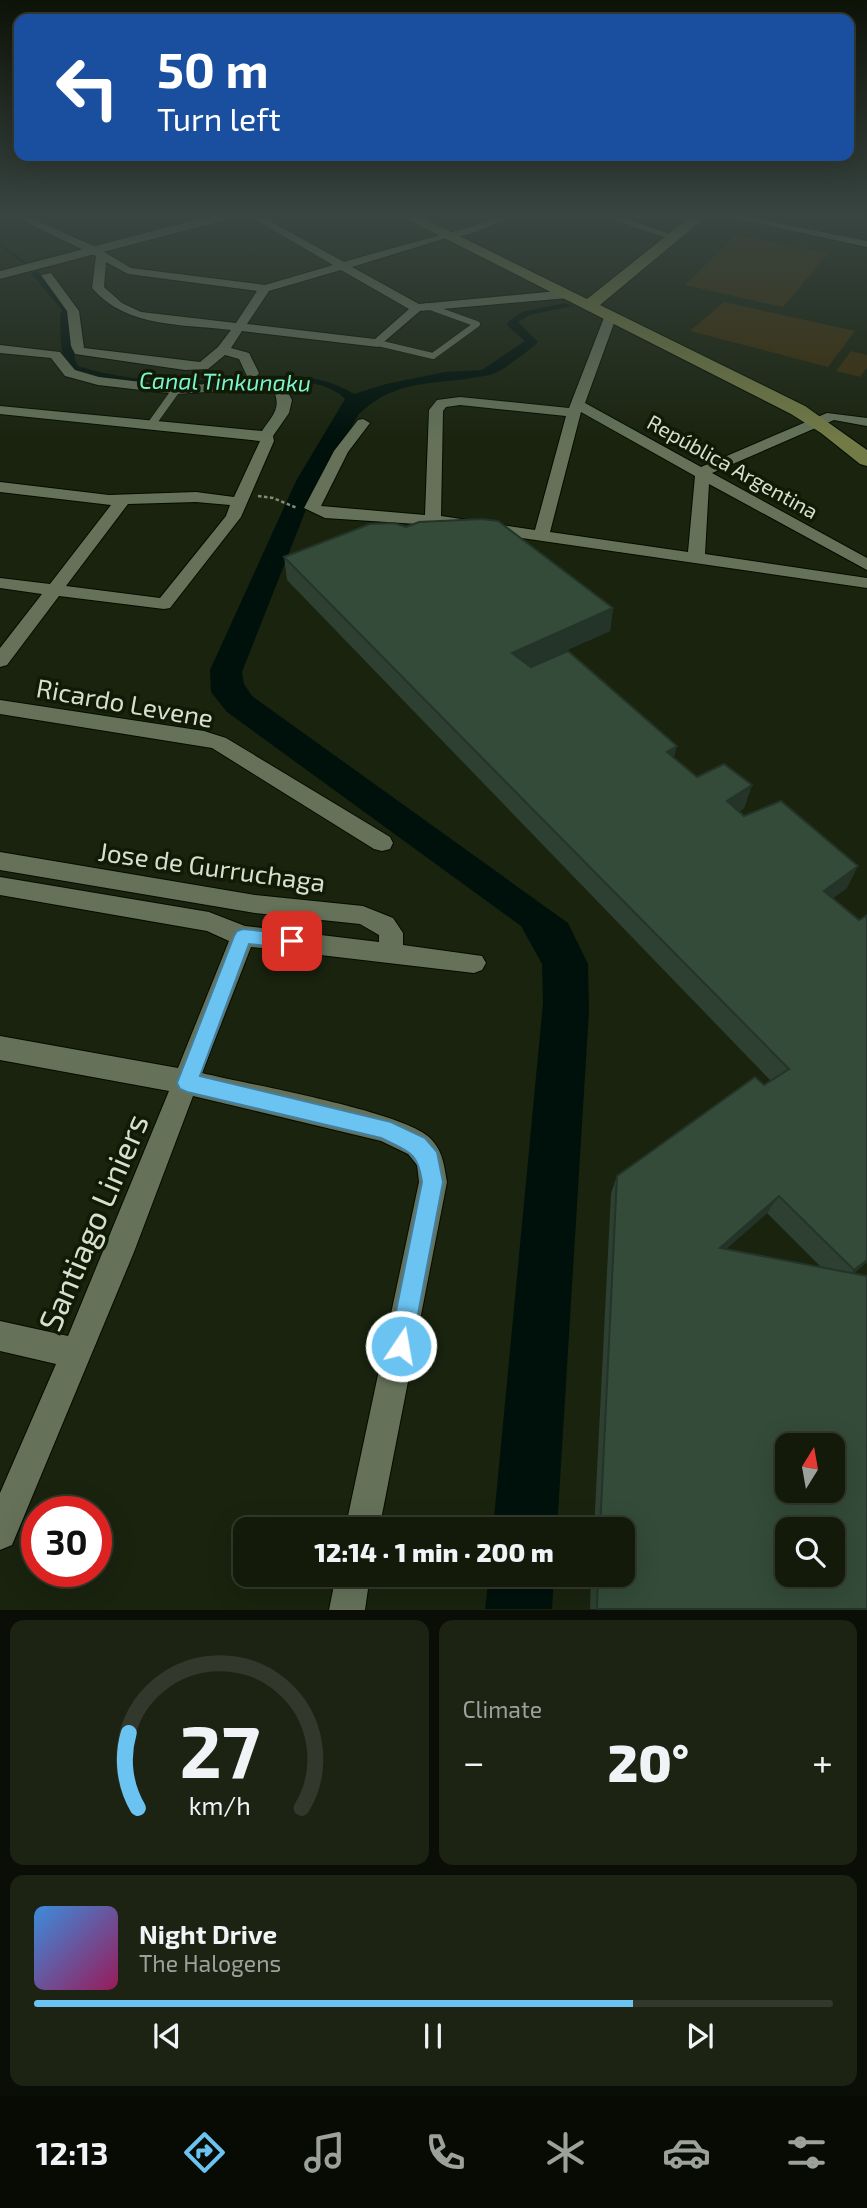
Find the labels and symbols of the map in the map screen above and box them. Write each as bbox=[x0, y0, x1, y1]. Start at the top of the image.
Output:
water label: Canal Tinkunaku bbox=[139, 366, 311, 396]
street label: República Argentina bbox=[643, 409, 823, 523]
street label: Ricardo Levene bbox=[34, 671, 216, 733]
street label: Jose de Gurruchaga bbox=[97, 835, 327, 897]
pin bbox=[262, 911, 322, 971]
street label: Santiago Liniers bbox=[29, 1108, 155, 1336]
position arrow bbox=[364, 1309, 438, 1383]
north arrow bbox=[775, 1433, 845, 1503]
speed limit sign: 30 bbox=[21, 1496, 112, 1587]

